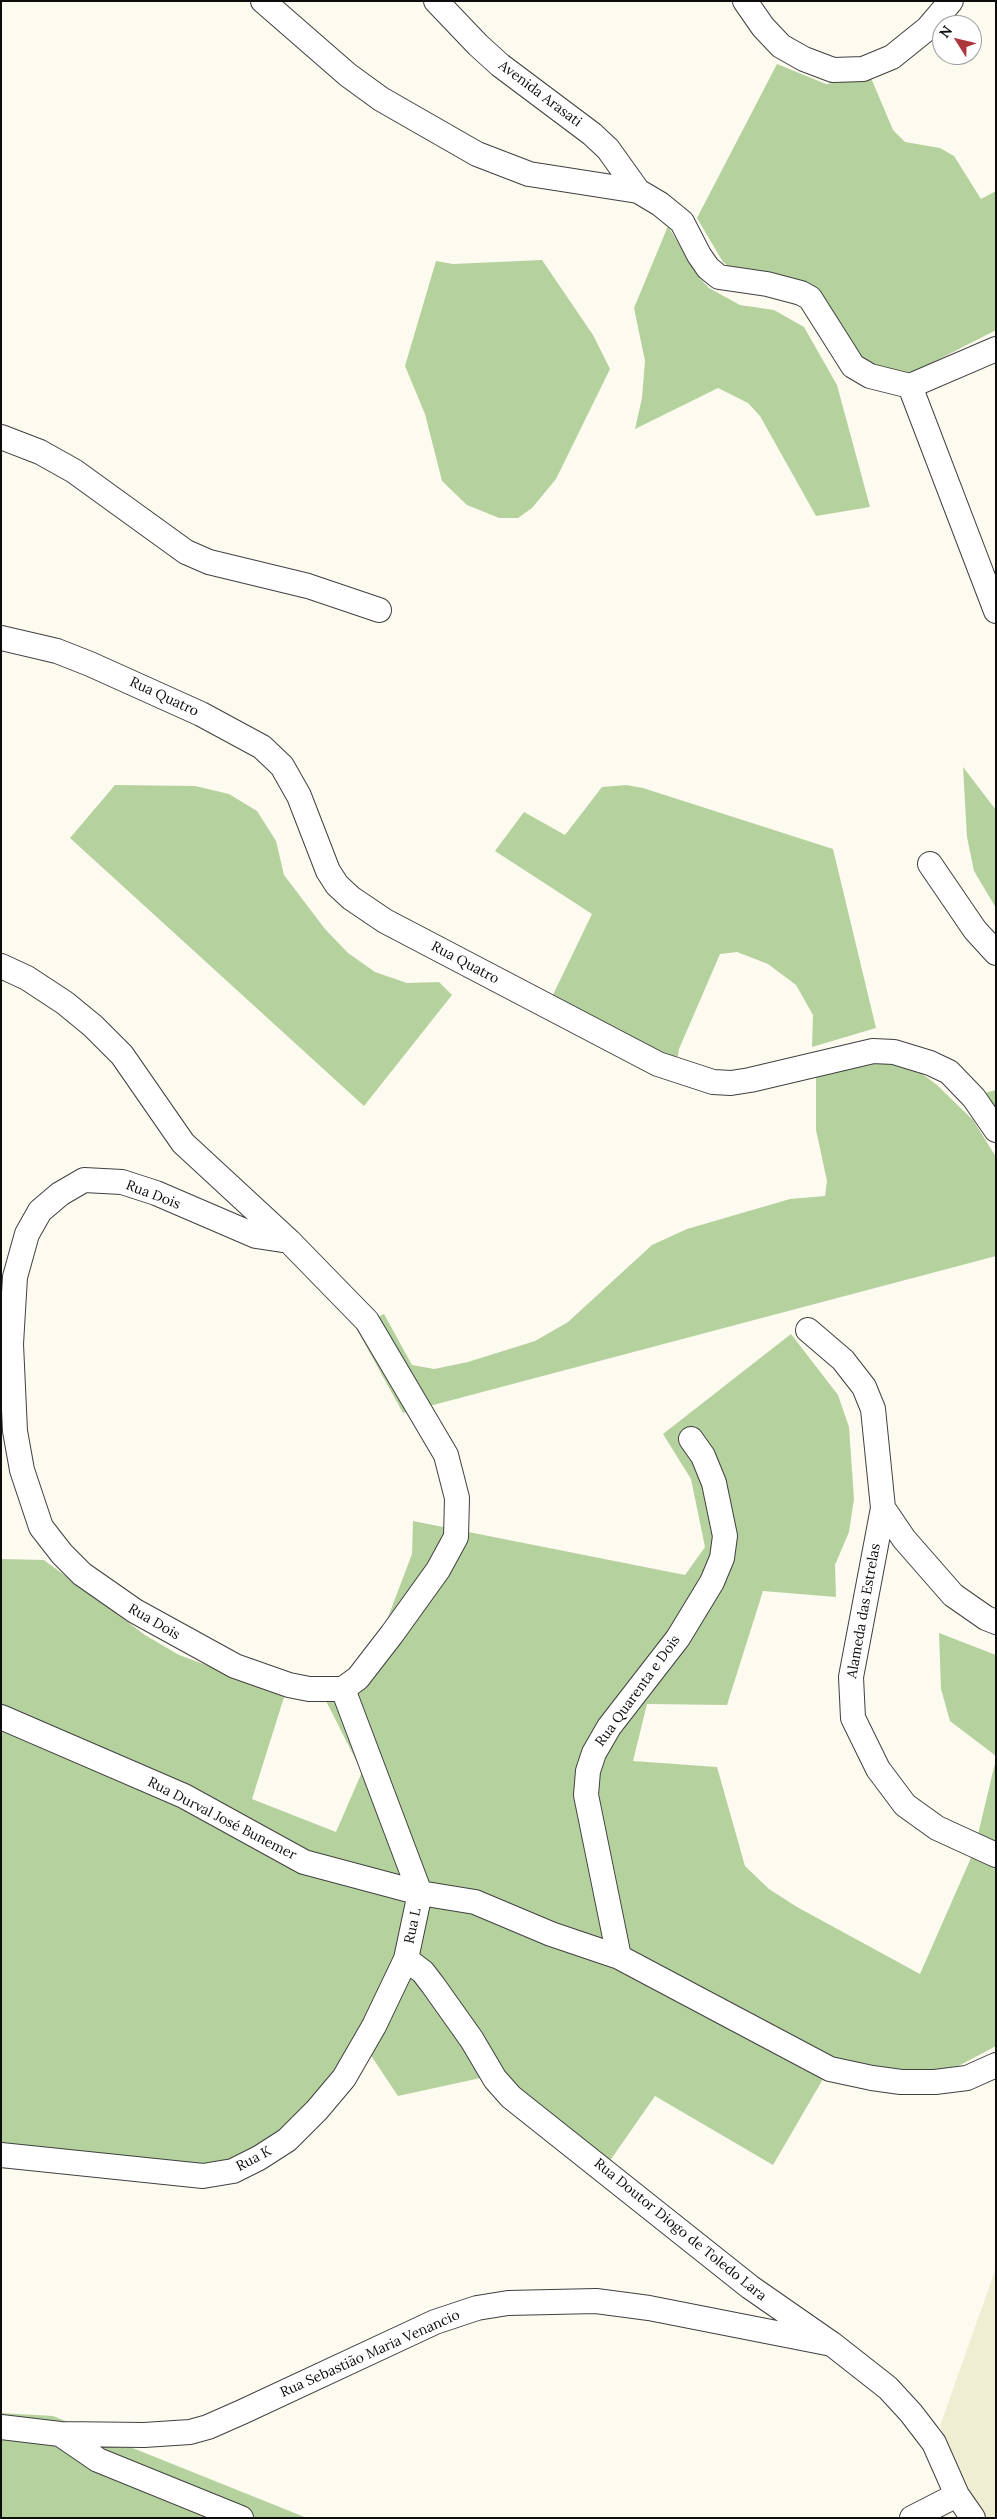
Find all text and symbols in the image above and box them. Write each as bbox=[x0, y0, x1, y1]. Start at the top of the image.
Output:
north arrow bbox=[932, 15, 982, 65]
text: N bbox=[935, 22, 956, 41]
street label: Avenida Arasati bbox=[495, 57, 585, 131]
street label: Rua Quatro bbox=[127, 674, 201, 720]
street label: Rua Quatro bbox=[428, 938, 502, 988]
street label: Rua Dois bbox=[123, 1177, 183, 1213]
street label: Alameda das Estrelas bbox=[844, 1542, 884, 1680]
street label: Rua Dois bbox=[125, 1600, 183, 1644]
street label: Rua Quarenta e Dois bbox=[592, 1632, 684, 1750]
street label: Rua Durval José Bunemer bbox=[145, 1774, 299, 1864]
street label: Rua L bbox=[401, 1907, 425, 1945]
street label: Rua K bbox=[233, 2143, 275, 2175]
street label: Rua Doutor Diogo de Toledo Lara bbox=[590, 2155, 770, 2305]
street label: Rua Sebastião Maria Venancio bbox=[278, 2307, 462, 2401]

